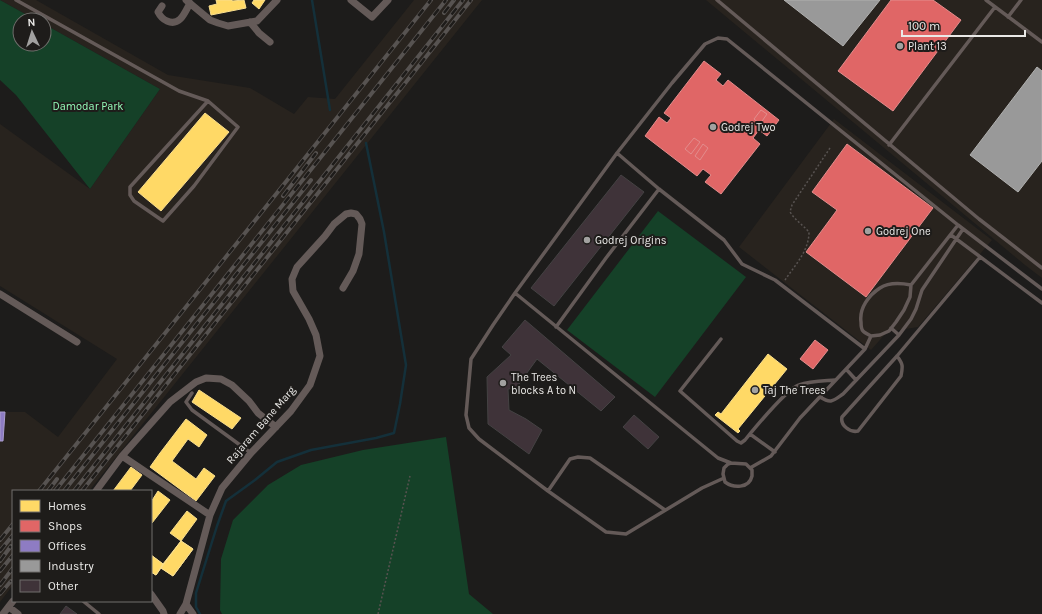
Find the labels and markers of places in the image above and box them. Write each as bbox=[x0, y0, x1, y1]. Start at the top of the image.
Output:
place label: Plant 13 bbox=[908, 40, 947, 53]
marker: Plant 13 bbox=[895, 41, 905, 51]
place label: Godrej Two bbox=[721, 121, 776, 134]
marker: Godrej Two bbox=[708, 122, 718, 132]
place label: Godrej One bbox=[876, 225, 931, 238]
marker: Godrej One bbox=[863, 226, 873, 236]
place label: Godrej Origins bbox=[595, 234, 667, 247]
marker: Godrej Origins bbox=[582, 235, 592, 245]
place label: The Trees blocks A to N bbox=[511, 371, 576, 397]
marker: The Trees blocks A to N bbox=[498, 378, 508, 388]
place label: Taj The Trees bbox=[763, 384, 826, 397]
marker: Taj The Trees bbox=[750, 385, 760, 395]

